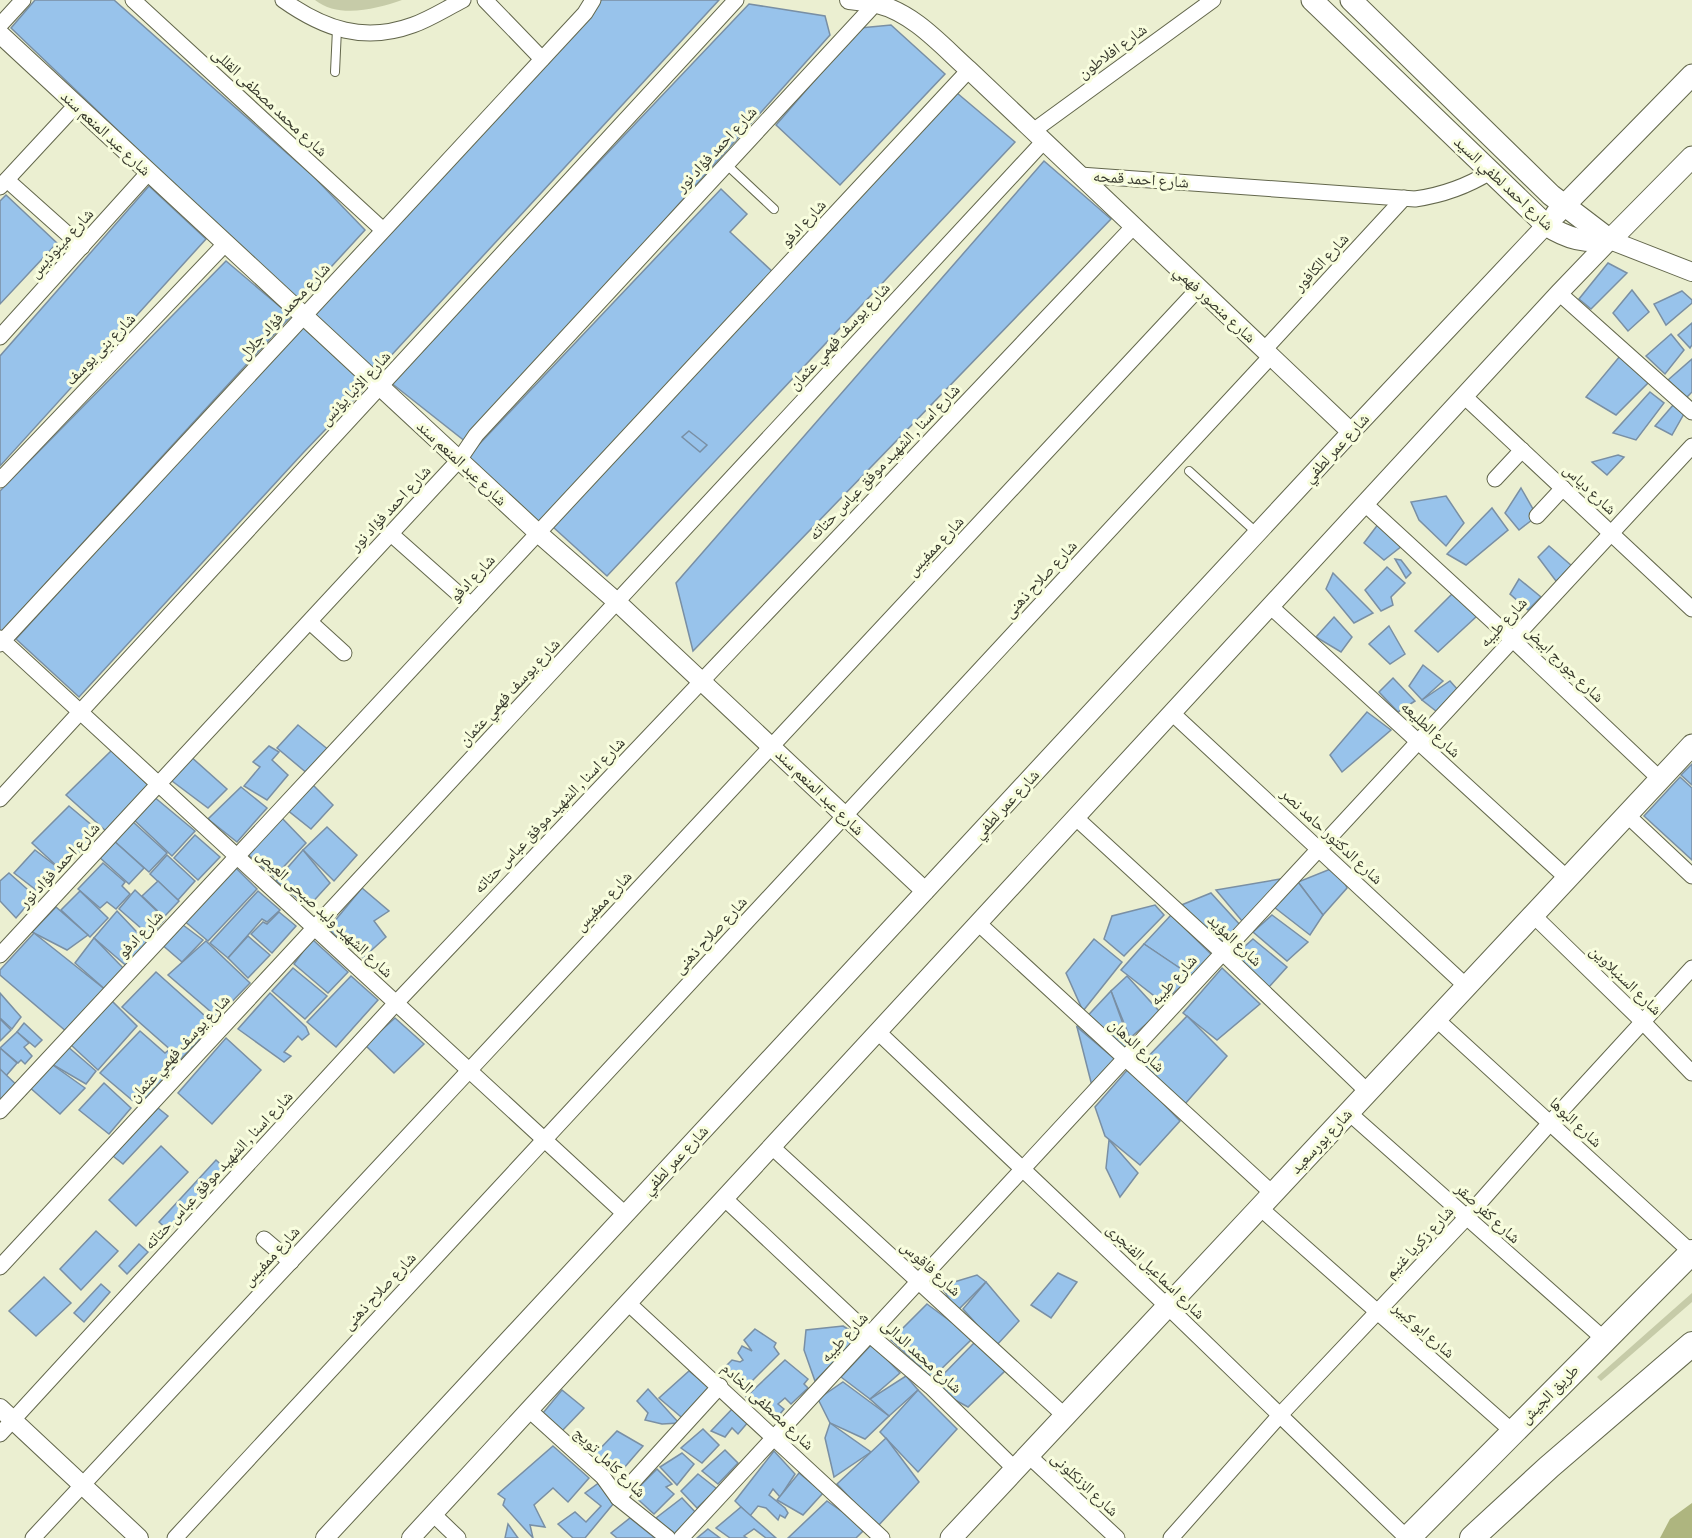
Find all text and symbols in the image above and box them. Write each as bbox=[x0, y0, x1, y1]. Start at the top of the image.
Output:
street label: شارع افلاطون bbox=[1074, 20, 1151, 83]
street label: شارع محمد مصطفى القللى bbox=[208, 44, 331, 161]
street label: شارع عبد المنعم سند bbox=[56, 87, 154, 180]
street label: شارع احمد فؤاد نور bbox=[671, 103, 761, 197]
street label: شارع احمد لطفي السيد bbox=[1448, 133, 1557, 236]
street label: شارع احمد قمحه bbox=[1092, 167, 1189, 193]
street label: شارع ادفو bbox=[777, 196, 830, 251]
street label: شارع مينوذيس bbox=[26, 205, 98, 282]
street label: شارع الكافور bbox=[1289, 230, 1353, 296]
street label: شارع محمد فؤاد جلال bbox=[235, 259, 335, 364]
street label: شارع منصور فهمي bbox=[1168, 262, 1259, 349]
street label: شارع يوسف فهمي عثمان bbox=[785, 279, 896, 396]
street label: شارع بنى يوسف bbox=[62, 310, 140, 390]
street label: شارع الانبا يؤنس bbox=[316, 347, 395, 430]
street label: شارع اسنا , الشهيد موفق عباس حتاته bbox=[805, 381, 964, 545]
street label: شارع عمر لطفي bbox=[1300, 410, 1375, 489]
street label: شارع عبد المنعم سند bbox=[412, 417, 510, 510]
street label: شارع دياس bbox=[1559, 460, 1620, 519]
street label: شارع احمد فؤاد نور bbox=[345, 462, 435, 556]
street label: شارع ممفيس bbox=[903, 513, 968, 581]
street label: شارع صلاح ذهنى bbox=[1000, 537, 1082, 622]
street label: شارع ادفو bbox=[446, 551, 499, 606]
street label: شارع طيبه bbox=[1476, 594, 1532, 652]
street label: شارع جورج ابيض bbox=[1521, 622, 1608, 707]
street label: شارع يوسف فهمي عثمان bbox=[455, 635, 566, 752]
street label: شارع الطليعه bbox=[1397, 697, 1464, 762]
street label: شارع اسنا , الشهيد موفق عباس حتاته bbox=[470, 734, 629, 898]
street label: شارع عبد المنعم سند bbox=[771, 746, 868, 840]
street label: شارع عمر لطفي bbox=[970, 766, 1045, 845]
street label: شارع الدكتور حامد نصر bbox=[1276, 784, 1386, 889]
street label: شارع احمد فؤاد نور bbox=[14, 819, 104, 913]
street label: شارع الشهيد وليد صبحى العيص bbox=[252, 845, 397, 982]
street label: شارع ممفيس bbox=[571, 868, 636, 936]
street label: شارع صلاح ذهنى bbox=[670, 893, 752, 978]
street label: شارع ادفو bbox=[114, 907, 167, 962]
street label: شارع المؤيد bbox=[1203, 911, 1266, 971]
street label: شارع السنبلاوين bbox=[1585, 942, 1665, 1020]
street label: شارع طيبه bbox=[1146, 951, 1201, 1010]
street label: شارع يوسف فهمي عثمان bbox=[125, 991, 236, 1108]
street label: شارع الدهان bbox=[1104, 1015, 1168, 1076]
street label: شارع اسنا , الشهيد موفق عباس حتاته bbox=[140, 1087, 297, 1254]
street label: شارع البوها bbox=[1545, 1094, 1606, 1152]
street label: شارع بورسعيد bbox=[1287, 1105, 1357, 1178]
street label: شارع عمر لطفي bbox=[639, 1122, 714, 1201]
street label: شارع كفر صقر bbox=[1450, 1179, 1524, 1248]
street label: شارع زكريا غنيم bbox=[1381, 1202, 1458, 1283]
street label: شارع اسماعيل الفنجرى bbox=[1102, 1220, 1209, 1324]
street label: شارع ممفيس bbox=[239, 1223, 304, 1291]
street label: شارع فاقوس bbox=[896, 1237, 964, 1301]
street label: شارع صلاح ذهنى bbox=[339, 1249, 421, 1334]
street label: شارع ابو كبير bbox=[1388, 1298, 1458, 1363]
street label: شارع طيبه bbox=[817, 1309, 873, 1367]
street label: شارع محمد الدالى bbox=[877, 1316, 965, 1398]
street label: شارع مصطفى الخادم bbox=[717, 1359, 818, 1455]
street label: طريق الجيش bbox=[1516, 1361, 1583, 1428]
street label: شارع كامل تويج bbox=[569, 1424, 649, 1502]
street label: شارع الزنكلونى bbox=[1047, 1449, 1122, 1521]

